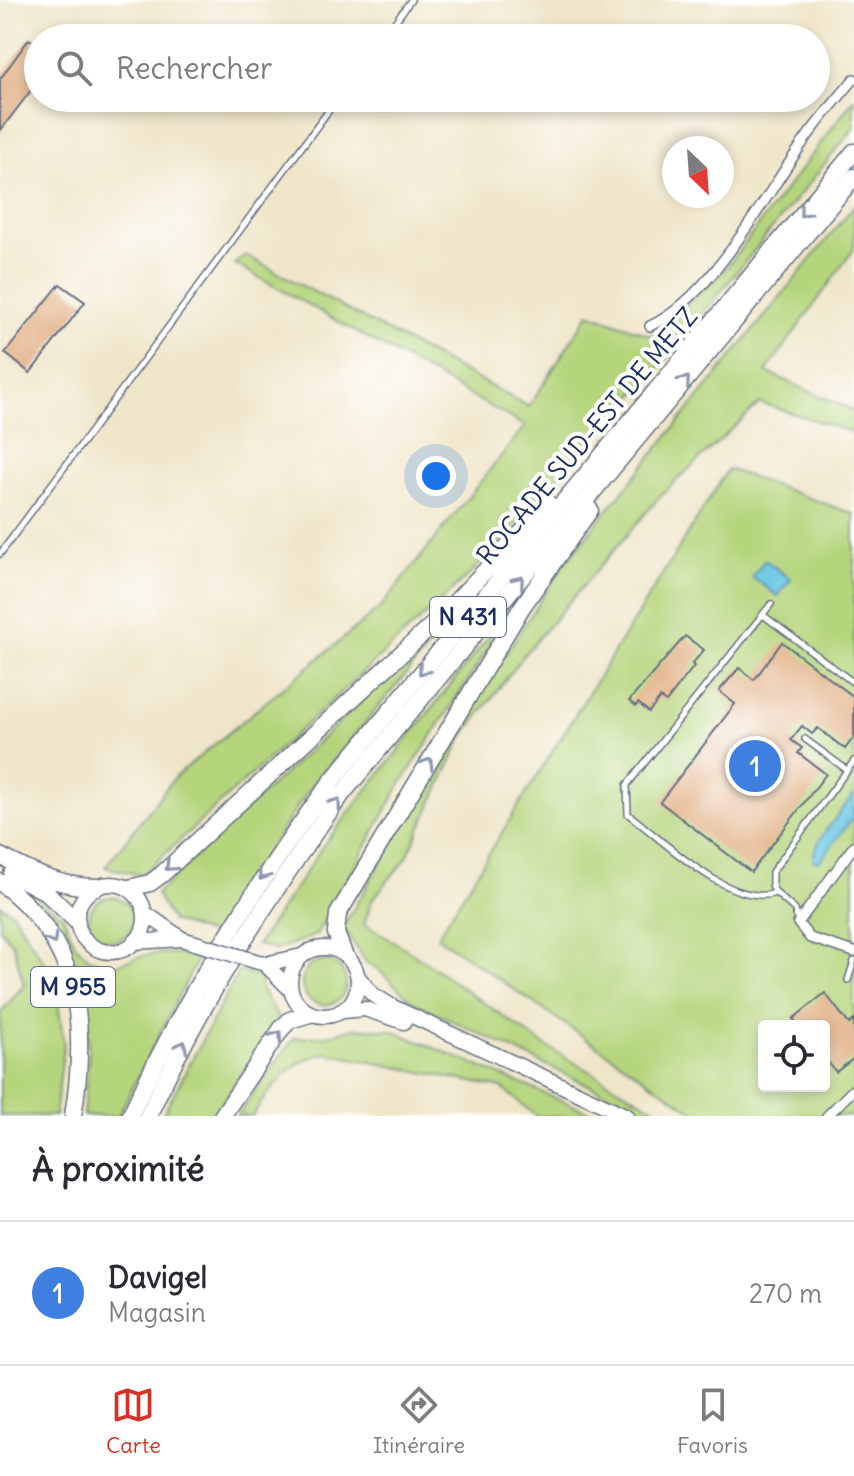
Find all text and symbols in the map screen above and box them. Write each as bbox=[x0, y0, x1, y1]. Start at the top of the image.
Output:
search box bbox=[24, 24, 830, 112]
icon: search bbox=[52, 46, 96, 90]
text: Rechercher bbox=[116, 49, 272, 87]
north arrow bbox=[662, 136, 734, 208]
one-way arrow bbox=[799, 203, 814, 217]
street label: ROCADE SUD-EST DE METZ bbox=[469, 300, 704, 571]
one-way arrow bbox=[675, 376, 690, 390]
your location bbox=[416, 456, 456, 496]
one-way arrow bbox=[509, 576, 524, 590]
road number: N 431 bbox=[430, 597, 506, 637]
one-way arrow bbox=[418, 661, 433, 675]
pin: 1 bbox=[729, 736, 781, 796]
one-way arrow bbox=[418, 757, 434, 772]
one-way arrow bbox=[326, 797, 340, 812]
one-way arrow bbox=[165, 856, 179, 871]
one-way arrow bbox=[258, 866, 273, 880]
one-way arrow bbox=[42, 930, 58, 945]
road number: M 955 bbox=[31, 967, 115, 1007]
map controls bbox=[758, 1020, 830, 1092]
button: locate bbox=[758, 1020, 830, 1092]
one-way arrow bbox=[267, 1030, 282, 1045]
one-way arrow bbox=[172, 1040, 187, 1054]
text: À proximité bbox=[32, 1147, 205, 1190]
text: Davigel bbox=[108, 1258, 207, 1296]
text: 1 bbox=[53, 1277, 63, 1310]
text: 270 m bbox=[749, 1277, 822, 1310]
text: Magasin bbox=[108, 1296, 206, 1329]
tab: Carte bbox=[106, 1383, 161, 1459]
tab: Itinéraire bbox=[373, 1383, 465, 1459]
tab: Favoris bbox=[677, 1383, 748, 1459]

